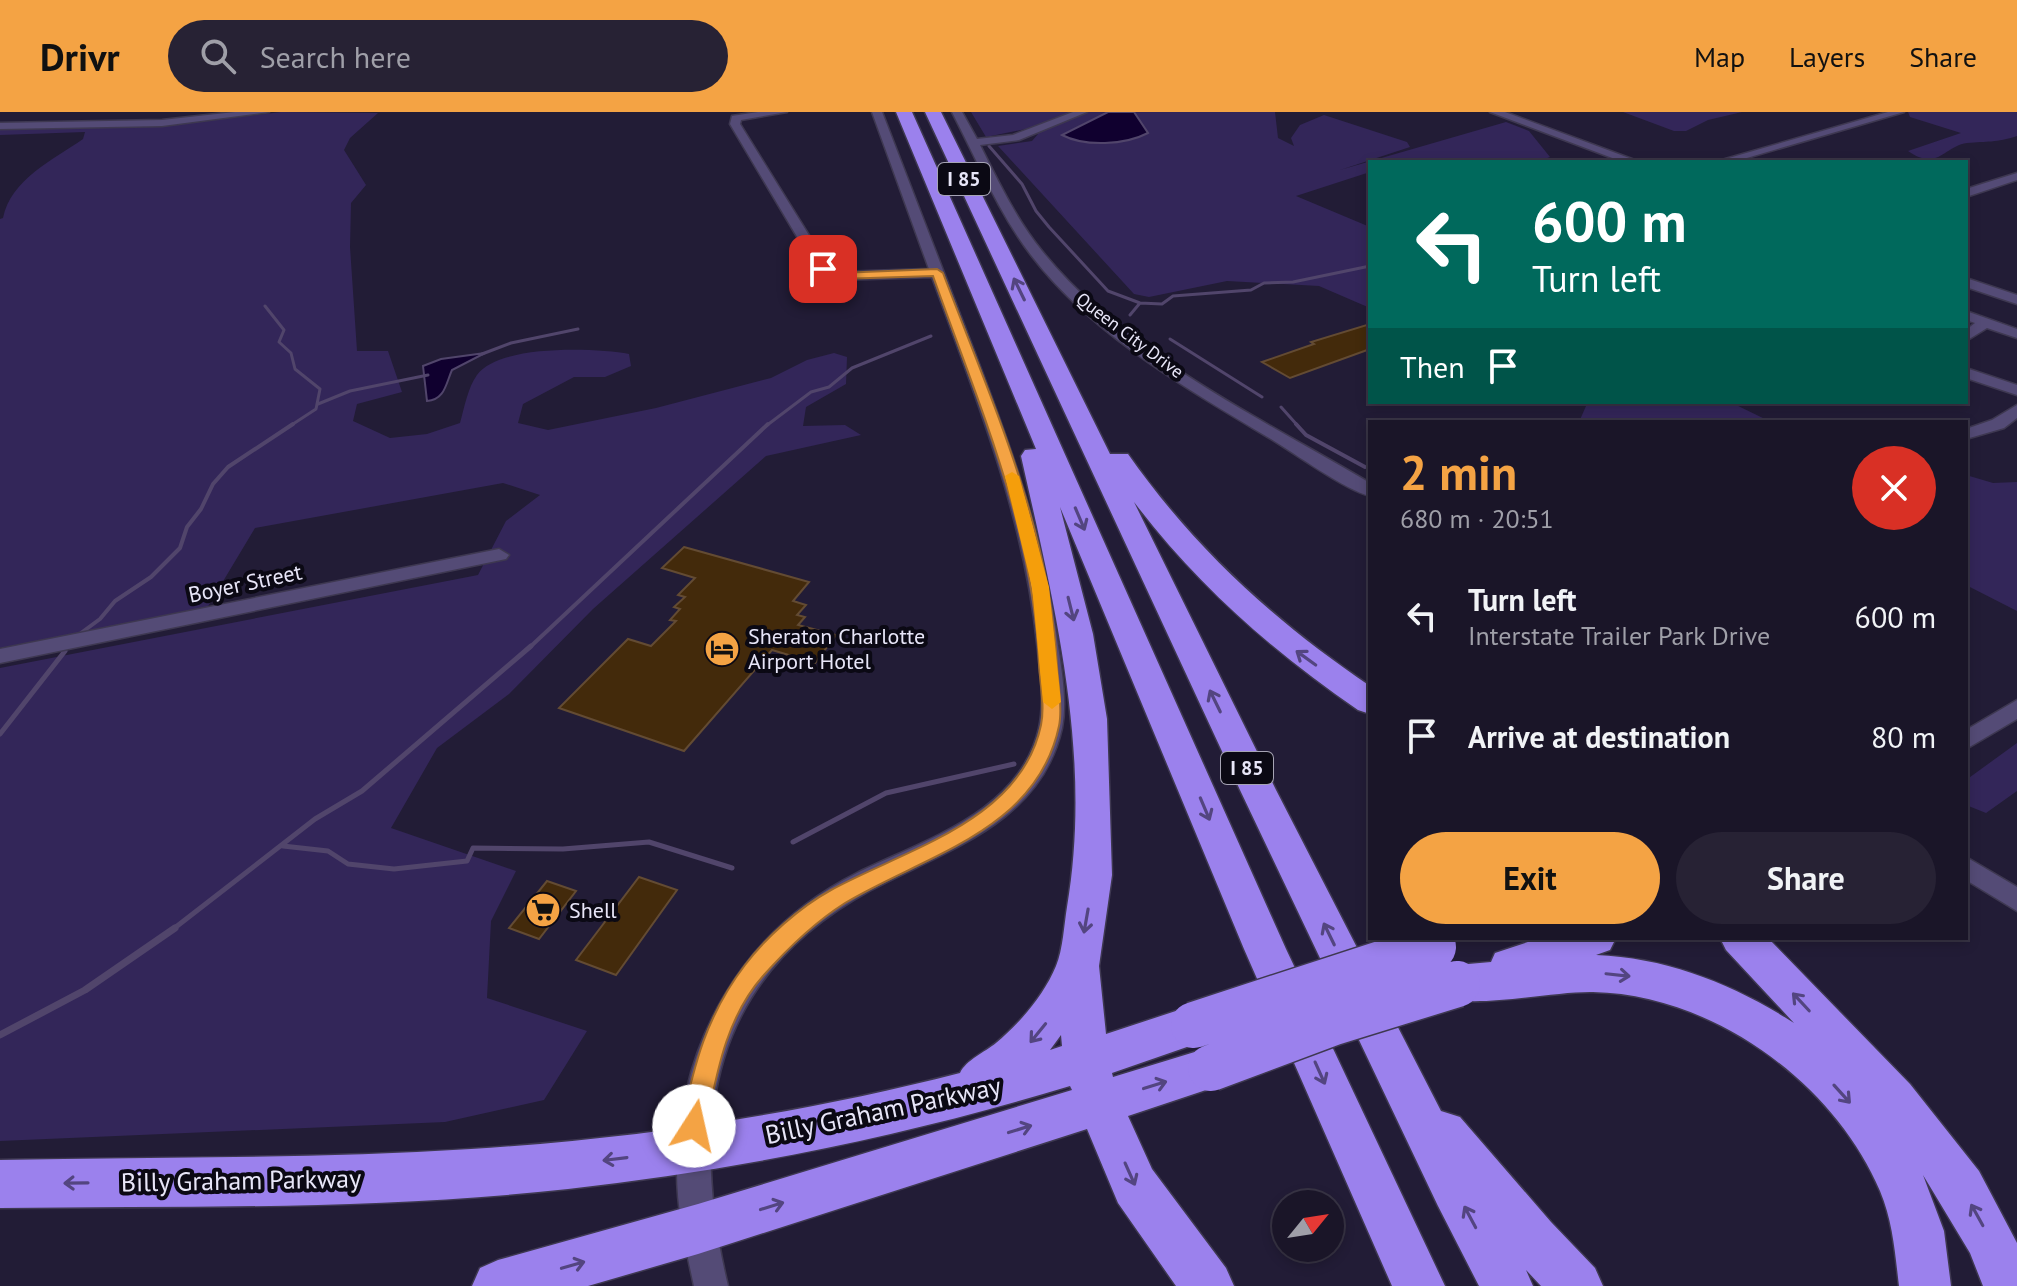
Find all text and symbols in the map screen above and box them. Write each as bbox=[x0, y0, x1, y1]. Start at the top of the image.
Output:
search box bbox=[168, 20, 728, 92]
text: Drivr bbox=[40, 32, 120, 81]
icon: search bbox=[196, 34, 240, 78]
text: Search here bbox=[260, 37, 411, 76]
text: Map bbox=[1694, 38, 1745, 75]
text: Layers bbox=[1789, 38, 1865, 75]
text: Share bbox=[1909, 38, 1977, 75]
road number: I 85 bbox=[938, 163, 990, 195]
text: 600 m bbox=[1532, 185, 1687, 257]
icon: left bbox=[1400, 192, 1504, 296]
pin bbox=[789, 235, 857, 303]
icon: arrive bbox=[801, 247, 845, 291]
text: Turn left bbox=[1532, 255, 1661, 302]
one-way arrow bbox=[1011, 278, 1026, 302]
street label: Queen City Drive bbox=[1072, 287, 1188, 383]
icon: arrive bbox=[1481, 344, 1525, 388]
text: Then bbox=[1400, 347, 1465, 386]
text: 2 min bbox=[1400, 441, 1517, 503]
button: close bbox=[1852, 446, 1936, 530]
text: 680 m · 20:51 bbox=[1400, 502, 1554, 535]
one-way arrow bbox=[1073, 506, 1088, 531]
street label: Boyer Street bbox=[186, 557, 305, 609]
text: Turn left bbox=[1468, 580, 1576, 619]
icon: left bbox=[1400, 594, 1444, 638]
one-way arrow bbox=[1064, 596, 1079, 622]
text: 600 m bbox=[1855, 597, 1936, 636]
text: Interstate Trailer Park Drive bbox=[1468, 619, 1770, 652]
place label: Sheraton Charlotte Airport Hotel bbox=[748, 622, 925, 675]
hotel icon: Sheraton Charlotte Airport Hotel bbox=[703, 630, 741, 668]
one-way arrow bbox=[1296, 649, 1317, 666]
one-way arrow bbox=[1207, 689, 1222, 713]
icon: arrive bbox=[1400, 714, 1444, 758]
text: Arrive at destination bbox=[1468, 717, 1730, 756]
text: 80 m bbox=[1871, 717, 1936, 756]
road number: I 85 bbox=[1221, 752, 1273, 784]
one-way arrow bbox=[1198, 796, 1213, 821]
button: Exit bbox=[1400, 832, 1660, 924]
button: Share bbox=[1676, 832, 1936, 924]
supermarket icon: Shell bbox=[524, 891, 562, 929]
place label: Shell bbox=[569, 896, 617, 924]
one-way arrow bbox=[1078, 907, 1093, 933]
one-way arrow bbox=[1321, 923, 1337, 947]
one-way arrow bbox=[1604, 967, 1631, 982]
one-way arrow bbox=[1792, 993, 1811, 1012]
one-way arrow bbox=[1029, 1022, 1047, 1043]
one-way arrow bbox=[1313, 1060, 1328, 1085]
street label: Billy Graham Parkway bbox=[762, 1069, 1004, 1151]
one-way arrow bbox=[1142, 1077, 1167, 1092]
position arrow bbox=[652, 1084, 736, 1168]
one-way arrow bbox=[1833, 1084, 1852, 1104]
one-way arrow bbox=[1007, 1121, 1033, 1136]
one-way arrow bbox=[602, 1152, 629, 1167]
street label: Billy Graham Parkway bbox=[121, 1161, 361, 1199]
one-way arrow bbox=[1124, 1161, 1139, 1186]
one-way arrow bbox=[63, 1175, 90, 1190]
north arrow bbox=[1272, 1190, 1344, 1262]
map controls bbox=[1272, 1190, 1344, 1262]
one-way arrow bbox=[759, 1198, 784, 1213]
one-way arrow bbox=[1969, 1204, 1984, 1228]
one-way arrow bbox=[1462, 1206, 1478, 1230]
one-way arrow bbox=[560, 1257, 586, 1272]

